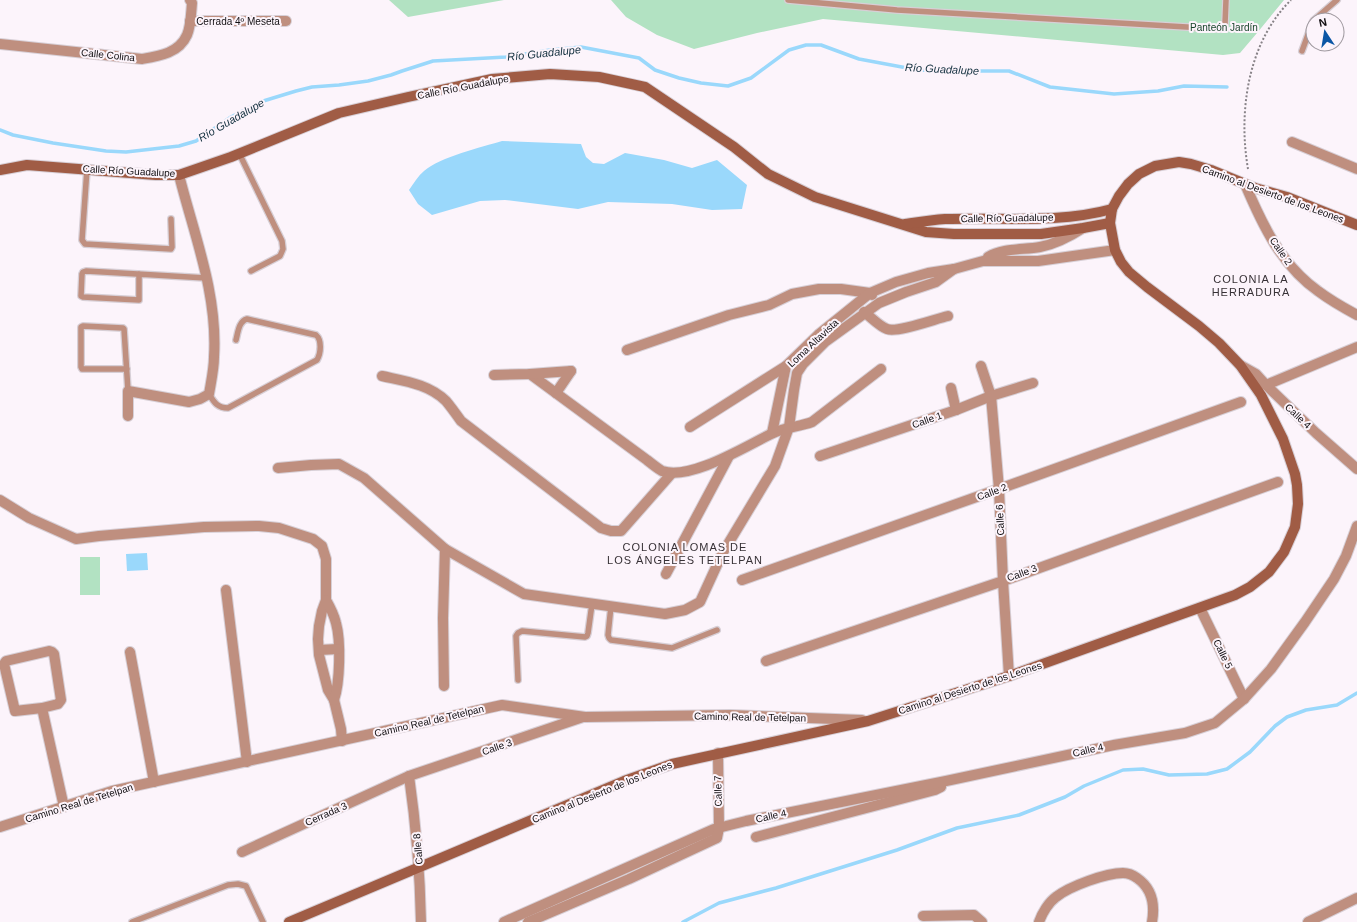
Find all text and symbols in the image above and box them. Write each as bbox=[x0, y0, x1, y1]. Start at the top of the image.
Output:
north arrow bbox=[1305, 12, 1345, 52]
street label: Cerrada 4º Meseta bbox=[196, 16, 280, 27]
text: N bbox=[1318, 16, 1328, 29]
park label: Panteón Jardín bbox=[1190, 22, 1258, 33]
water label: Río Guadalupe bbox=[507, 43, 581, 63]
street label: Calle Colina bbox=[81, 47, 136, 63]
water label: Río Guadalupe bbox=[905, 61, 979, 77]
street label: Calle Río Guadalupe bbox=[416, 73, 510, 101]
water label: Río Guadalupe bbox=[196, 96, 266, 144]
street label: Calle Río Guadalupe bbox=[82, 163, 176, 179]
street label: Camino al Desierto de los Leones bbox=[1201, 163, 1345, 225]
street label: Calle Río Guadalupe bbox=[960, 212, 1054, 224]
street label: Calle 2 bbox=[1268, 235, 1295, 267]
district label: COLONIA LA HERRADURA bbox=[1212, 273, 1290, 298]
street label: Loma Altavista bbox=[785, 317, 841, 369]
street label: Calle 4 bbox=[1283, 401, 1313, 431]
street label: Calle 1 bbox=[910, 410, 944, 430]
street label: Calle 2 bbox=[975, 481, 1009, 502]
street label: Calle 6 bbox=[994, 504, 1006, 536]
district label: COLONIA LOMAS DE LOS ÁNGELES TETELPAN bbox=[607, 541, 763, 566]
street label: Calle 3 bbox=[1005, 562, 1039, 583]
street label: Calle 5 bbox=[1211, 638, 1235, 671]
street label: Camino al Desierto de los Leones bbox=[897, 660, 1043, 716]
street label: Camino Real de Tetelpan bbox=[373, 703, 485, 739]
street label: Camino Real de Tetelpan bbox=[694, 711, 806, 723]
street label: Calle 3 bbox=[480, 737, 514, 757]
street label: Calle 4 bbox=[1072, 741, 1105, 759]
street label: Camino al Desierto de los Leones bbox=[530, 759, 674, 825]
street label: Calle 7 bbox=[712, 775, 724, 807]
street label: Camino Real de Tetelpan bbox=[24, 781, 134, 825]
street label: Cerrada 3 bbox=[303, 800, 349, 828]
street label: Calle 4 bbox=[755, 807, 788, 825]
street label: Calle 8 bbox=[411, 833, 425, 865]

